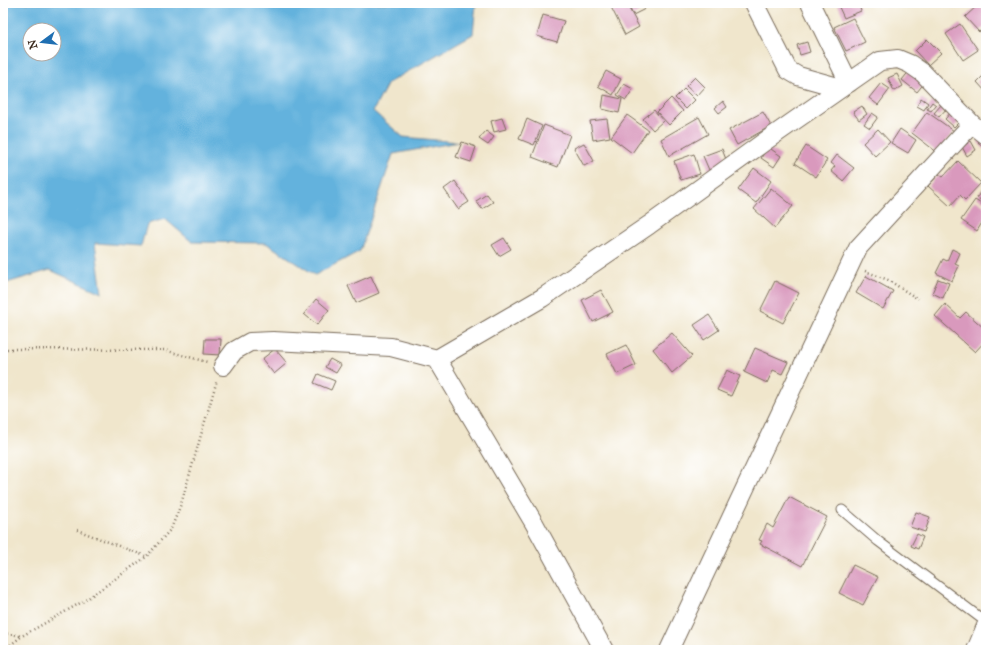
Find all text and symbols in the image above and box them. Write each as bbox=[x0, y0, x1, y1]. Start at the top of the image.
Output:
north arrow bbox=[22, 22, 62, 62]
text: N bbox=[25, 38, 40, 51]

